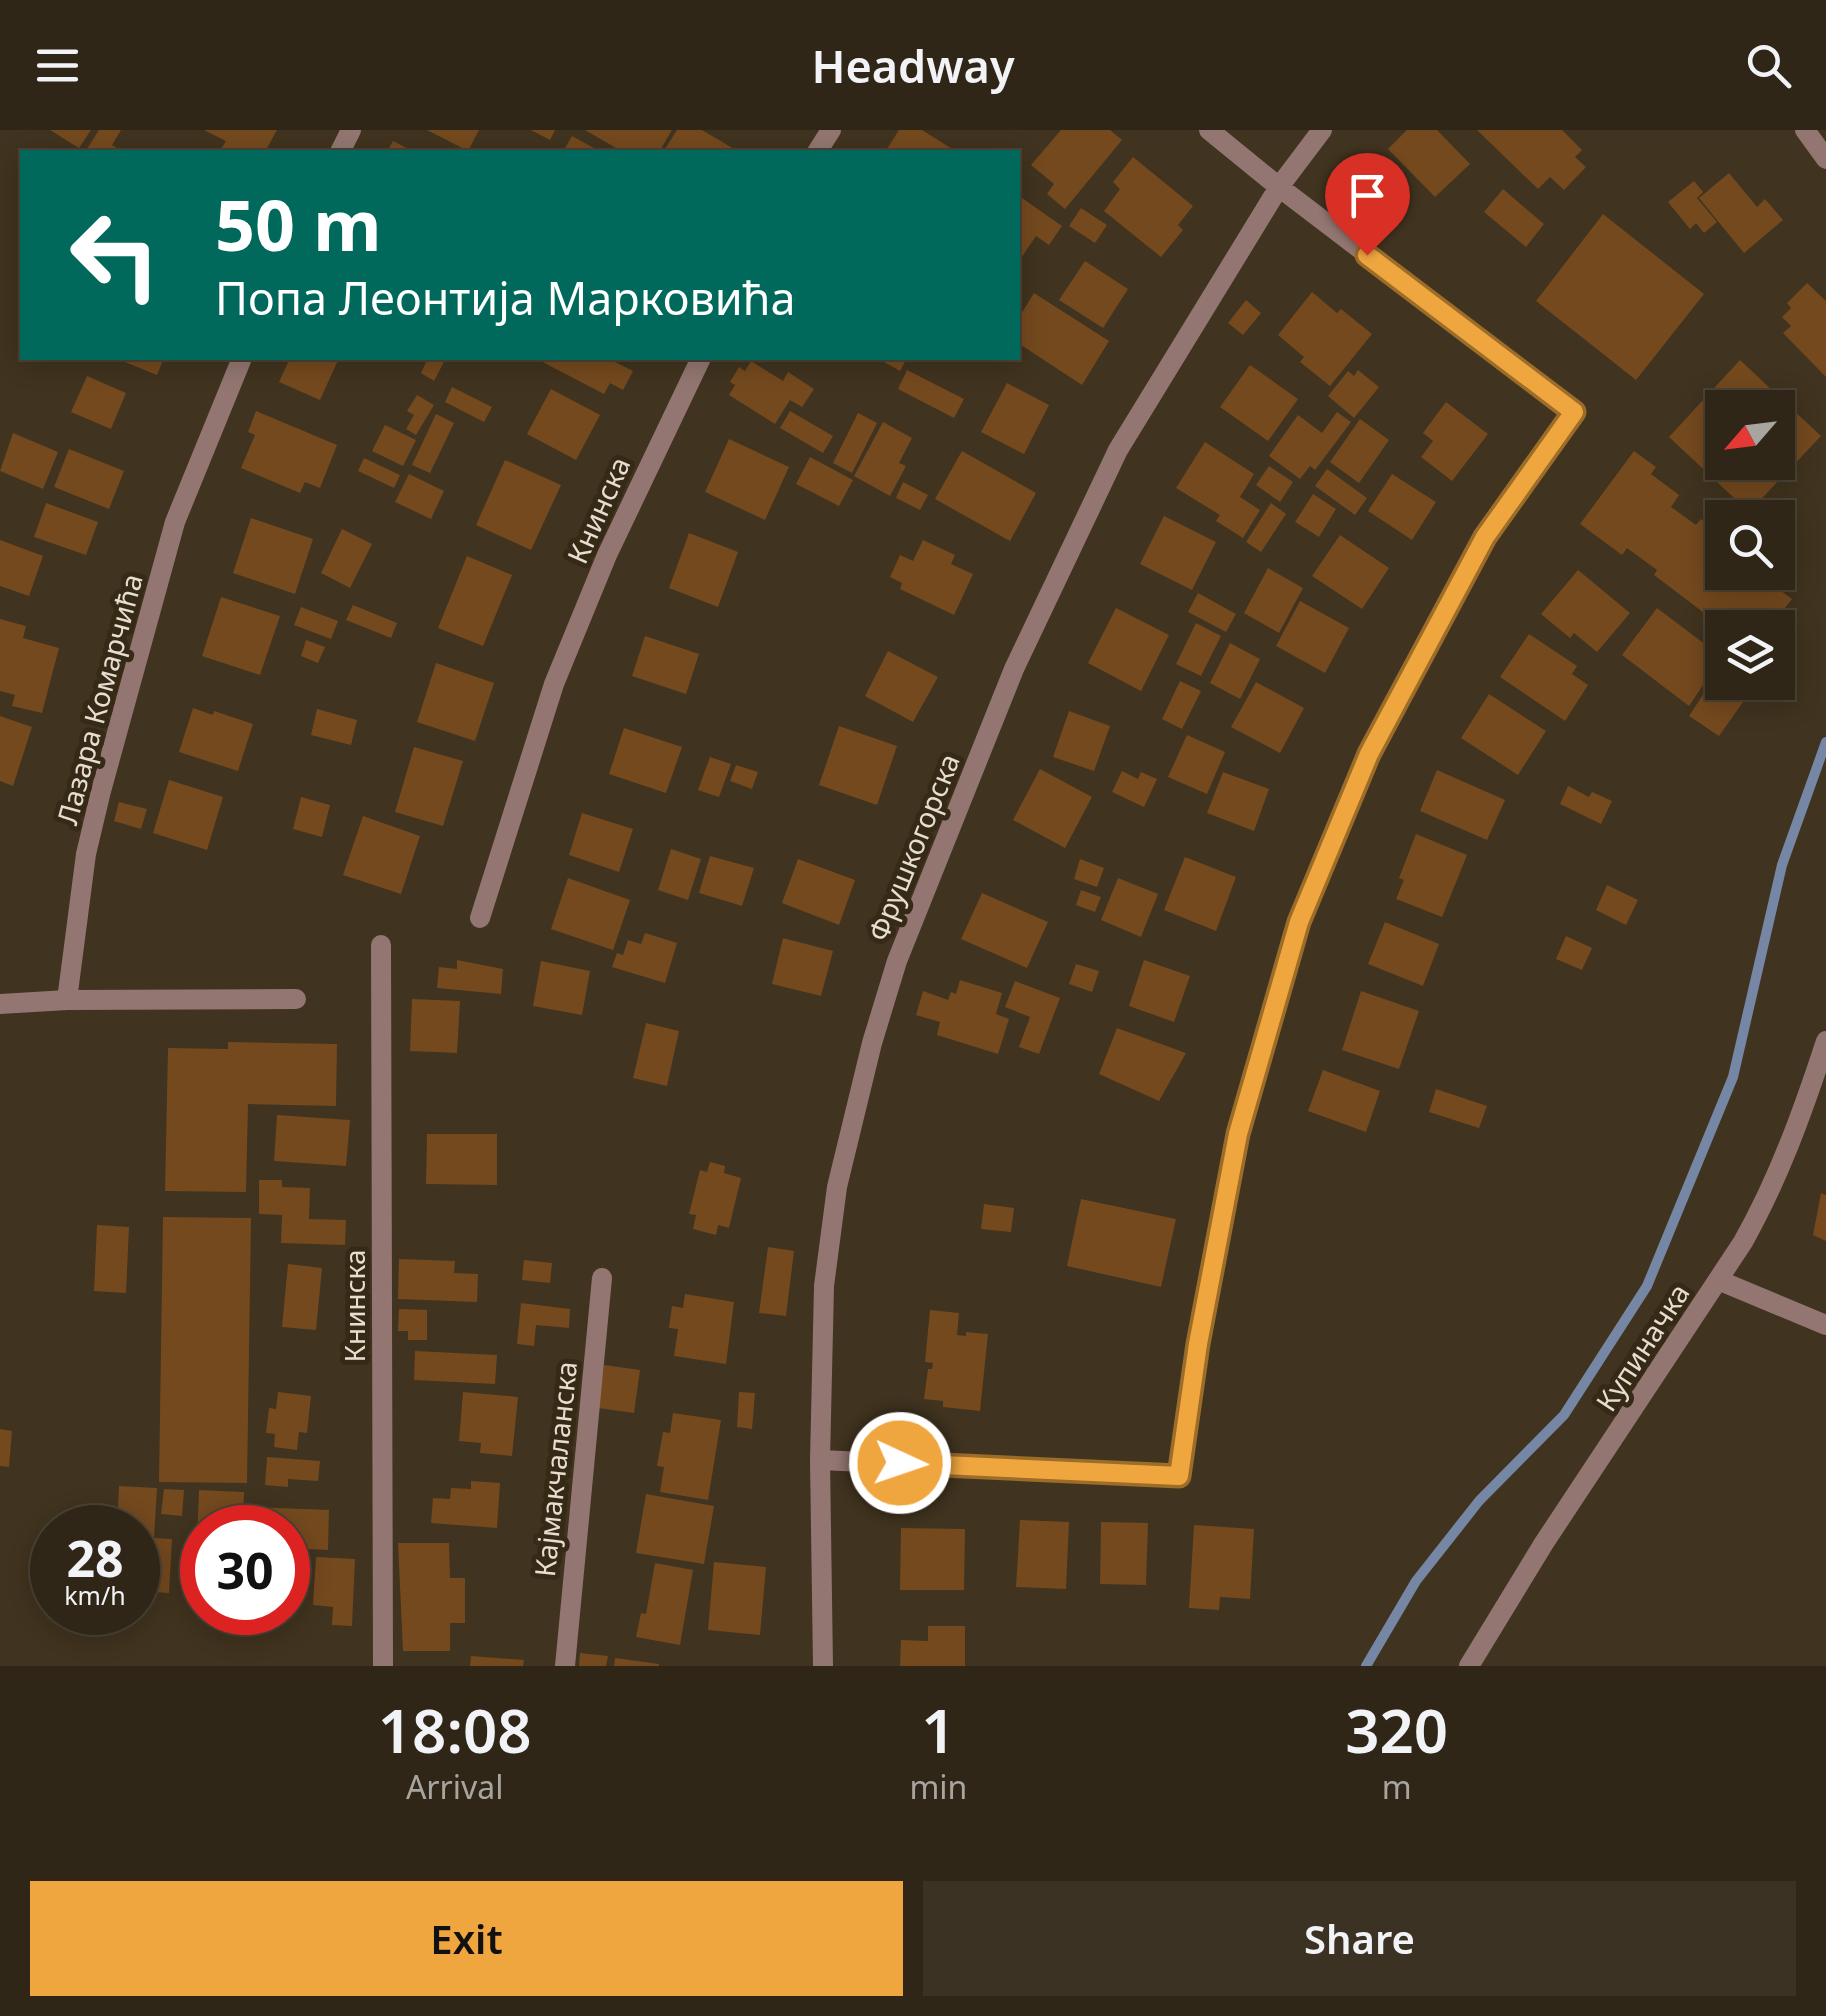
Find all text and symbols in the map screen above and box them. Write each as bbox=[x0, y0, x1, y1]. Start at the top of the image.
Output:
text: Headway bbox=[811, 35, 1015, 96]
icon: menu bbox=[30, 38, 85, 93]
icon: search bbox=[1741, 38, 1796, 93]
pin bbox=[1325, 153, 1410, 256]
icon: arrive bbox=[1340, 168, 1395, 223]
text: 50 m bbox=[215, 176, 382, 272]
icon: left bbox=[50, 190, 180, 320]
text: Попа Леонтија Марковића bbox=[215, 267, 795, 328]
north arrow bbox=[1705, 390, 1795, 480]
map controls bbox=[1705, 390, 1795, 700]
street label: Книнска bbox=[558, 451, 638, 569]
button: search bbox=[1705, 500, 1795, 590]
street label: Лазара Комарчића bbox=[47, 569, 151, 829]
button: layers bbox=[1705, 610, 1795, 700]
street label: Фрушкогорска bbox=[858, 748, 968, 946]
street label: Книнска bbox=[335, 1250, 373, 1362]
street label: Купиначка bbox=[1587, 1276, 1697, 1418]
street label: Кајмакчаланска bbox=[525, 1359, 585, 1579]
position arrow bbox=[848, 1411, 952, 1515]
speed limit sign: 30 bbox=[180, 1505, 310, 1635]
text: 28 bbox=[66, 1524, 124, 1592]
text: km/h bbox=[64, 1578, 126, 1612]
text: 18:08 bbox=[378, 1689, 532, 1771]
text: 1 bbox=[921, 1689, 956, 1771]
text: 320 bbox=[1345, 1689, 1448, 1771]
text: Arrival bbox=[406, 1765, 504, 1808]
text: min bbox=[909, 1765, 967, 1808]
text: m bbox=[1382, 1765, 1412, 1808]
button: Exit bbox=[30, 1881, 903, 1996]
button: Share bbox=[923, 1881, 1796, 1996]

